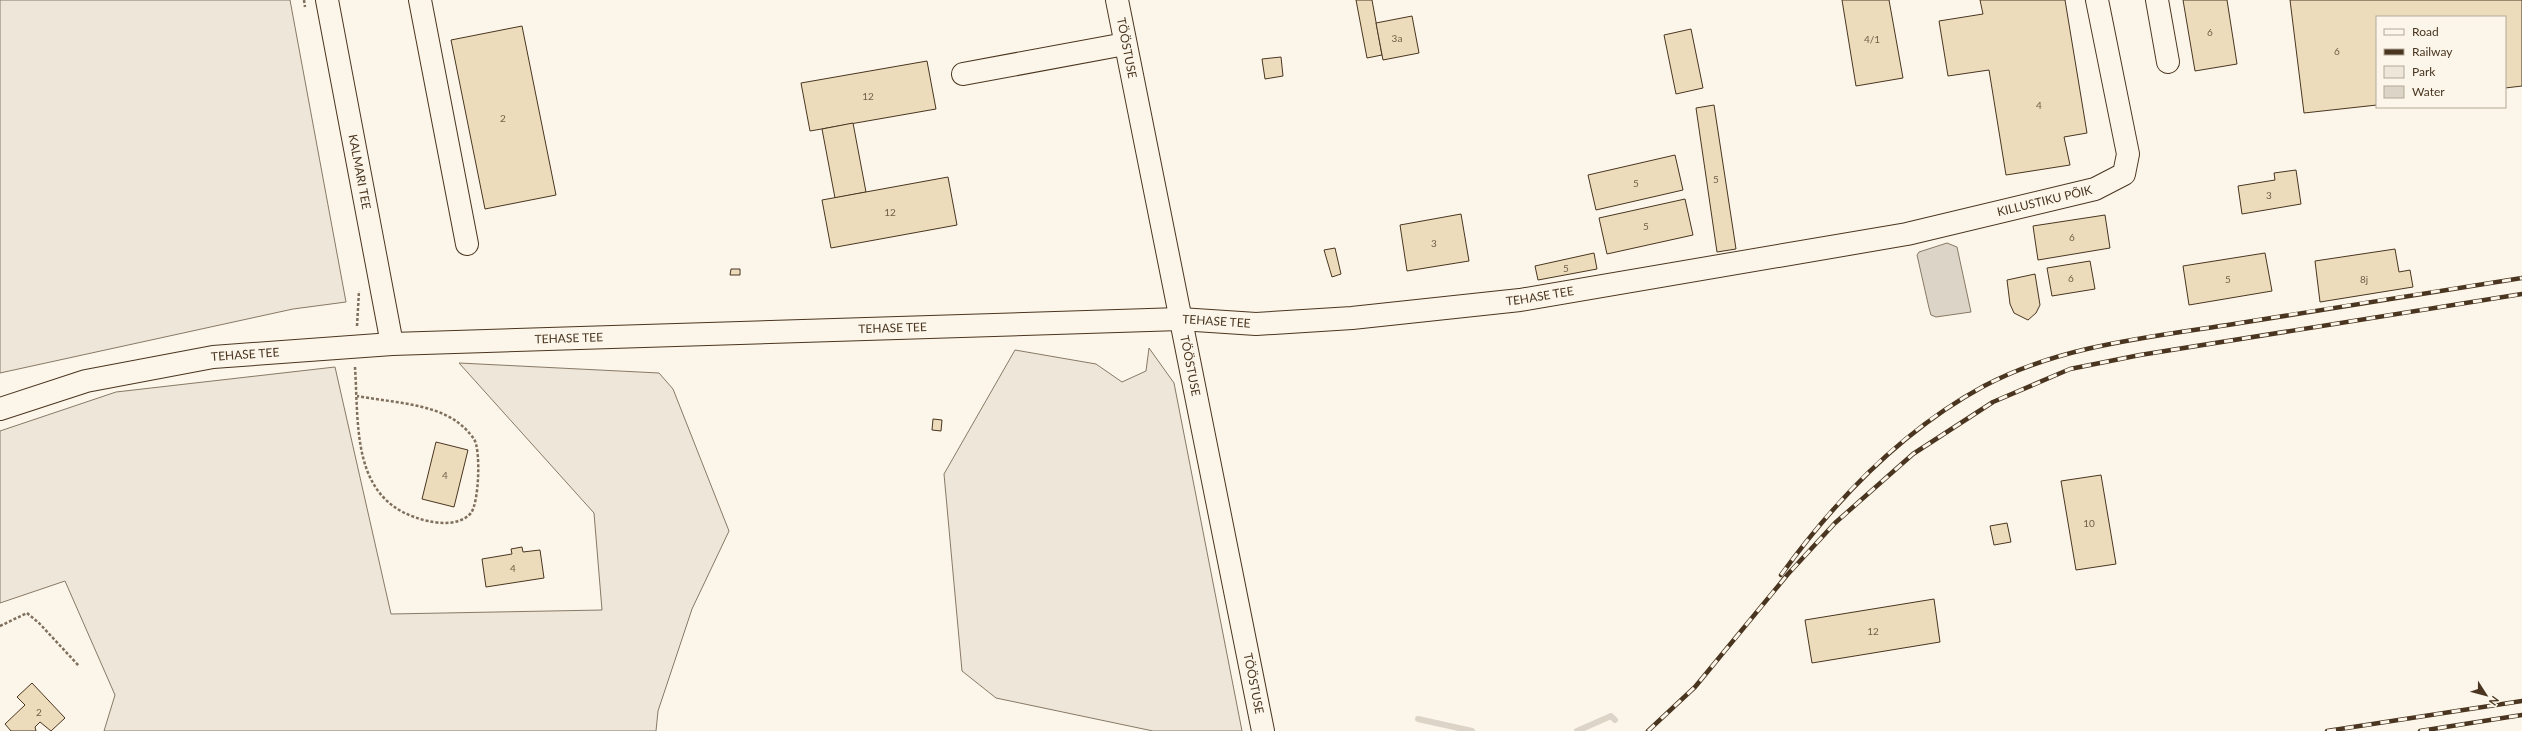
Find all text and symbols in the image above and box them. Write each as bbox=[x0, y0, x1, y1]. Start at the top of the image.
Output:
street label: TÖÖSTUSE bbox=[1114, 16, 1141, 80]
legend bbox=[2376, 16, 2506, 108]
text: Road bbox=[2412, 24, 2439, 39]
house number: 6 bbox=[2207, 26, 2213, 38]
house number: 3a bbox=[1392, 32, 1402, 44]
house number: 4/1 bbox=[1864, 33, 1880, 45]
text: Railway bbox=[2412, 44, 2453, 59]
house number: 6 bbox=[2334, 45, 2340, 57]
text: Park bbox=[2412, 64, 2436, 79]
text: Water bbox=[2412, 84, 2445, 99]
house number: 12 bbox=[862, 90, 874, 102]
house number: 4 bbox=[2036, 99, 2042, 111]
house number: 2 bbox=[500, 112, 506, 124]
street label: KALMARI TEE bbox=[346, 133, 374, 211]
house number: 5 bbox=[1713, 173, 1719, 185]
house number: 5 bbox=[1633, 177, 1639, 189]
street label: KILLUSTIKU PÕIK bbox=[1996, 182, 2094, 219]
house number: 3 bbox=[2266, 189, 2272, 201]
house number: 12 bbox=[884, 206, 896, 218]
house number: 5 bbox=[1643, 220, 1649, 232]
house number: 6 bbox=[2069, 231, 2075, 243]
house number: 3 bbox=[1431, 237, 1437, 249]
house number: 5 bbox=[1563, 262, 1569, 274]
house number: 6 bbox=[2068, 272, 2074, 284]
house number: 5 bbox=[2225, 273, 2231, 285]
house number: 8j bbox=[2360, 273, 2368, 285]
street label: TEHASE TEE bbox=[1505, 283, 1575, 308]
street label: TEHASE TEE bbox=[1182, 311, 1251, 331]
street label: TEHASE TEE bbox=[858, 319, 927, 336]
street label: TEHASE TEE bbox=[534, 329, 603, 346]
street label: TÖÖSTUSE bbox=[1177, 334, 1204, 398]
street label: TEHASE TEE bbox=[211, 344, 280, 364]
house number: 4 bbox=[442, 469, 448, 481]
house number: 10 bbox=[2083, 517, 2095, 529]
house number: 4 bbox=[510, 562, 516, 574]
house number: 12 bbox=[1867, 625, 1879, 637]
street label: TÖÖSTUSE bbox=[1241, 652, 1267, 715]
north arrow bbox=[2466, 675, 2506, 715]
text: N bbox=[2487, 694, 2502, 708]
house number: 2 bbox=[36, 706, 42, 718]

